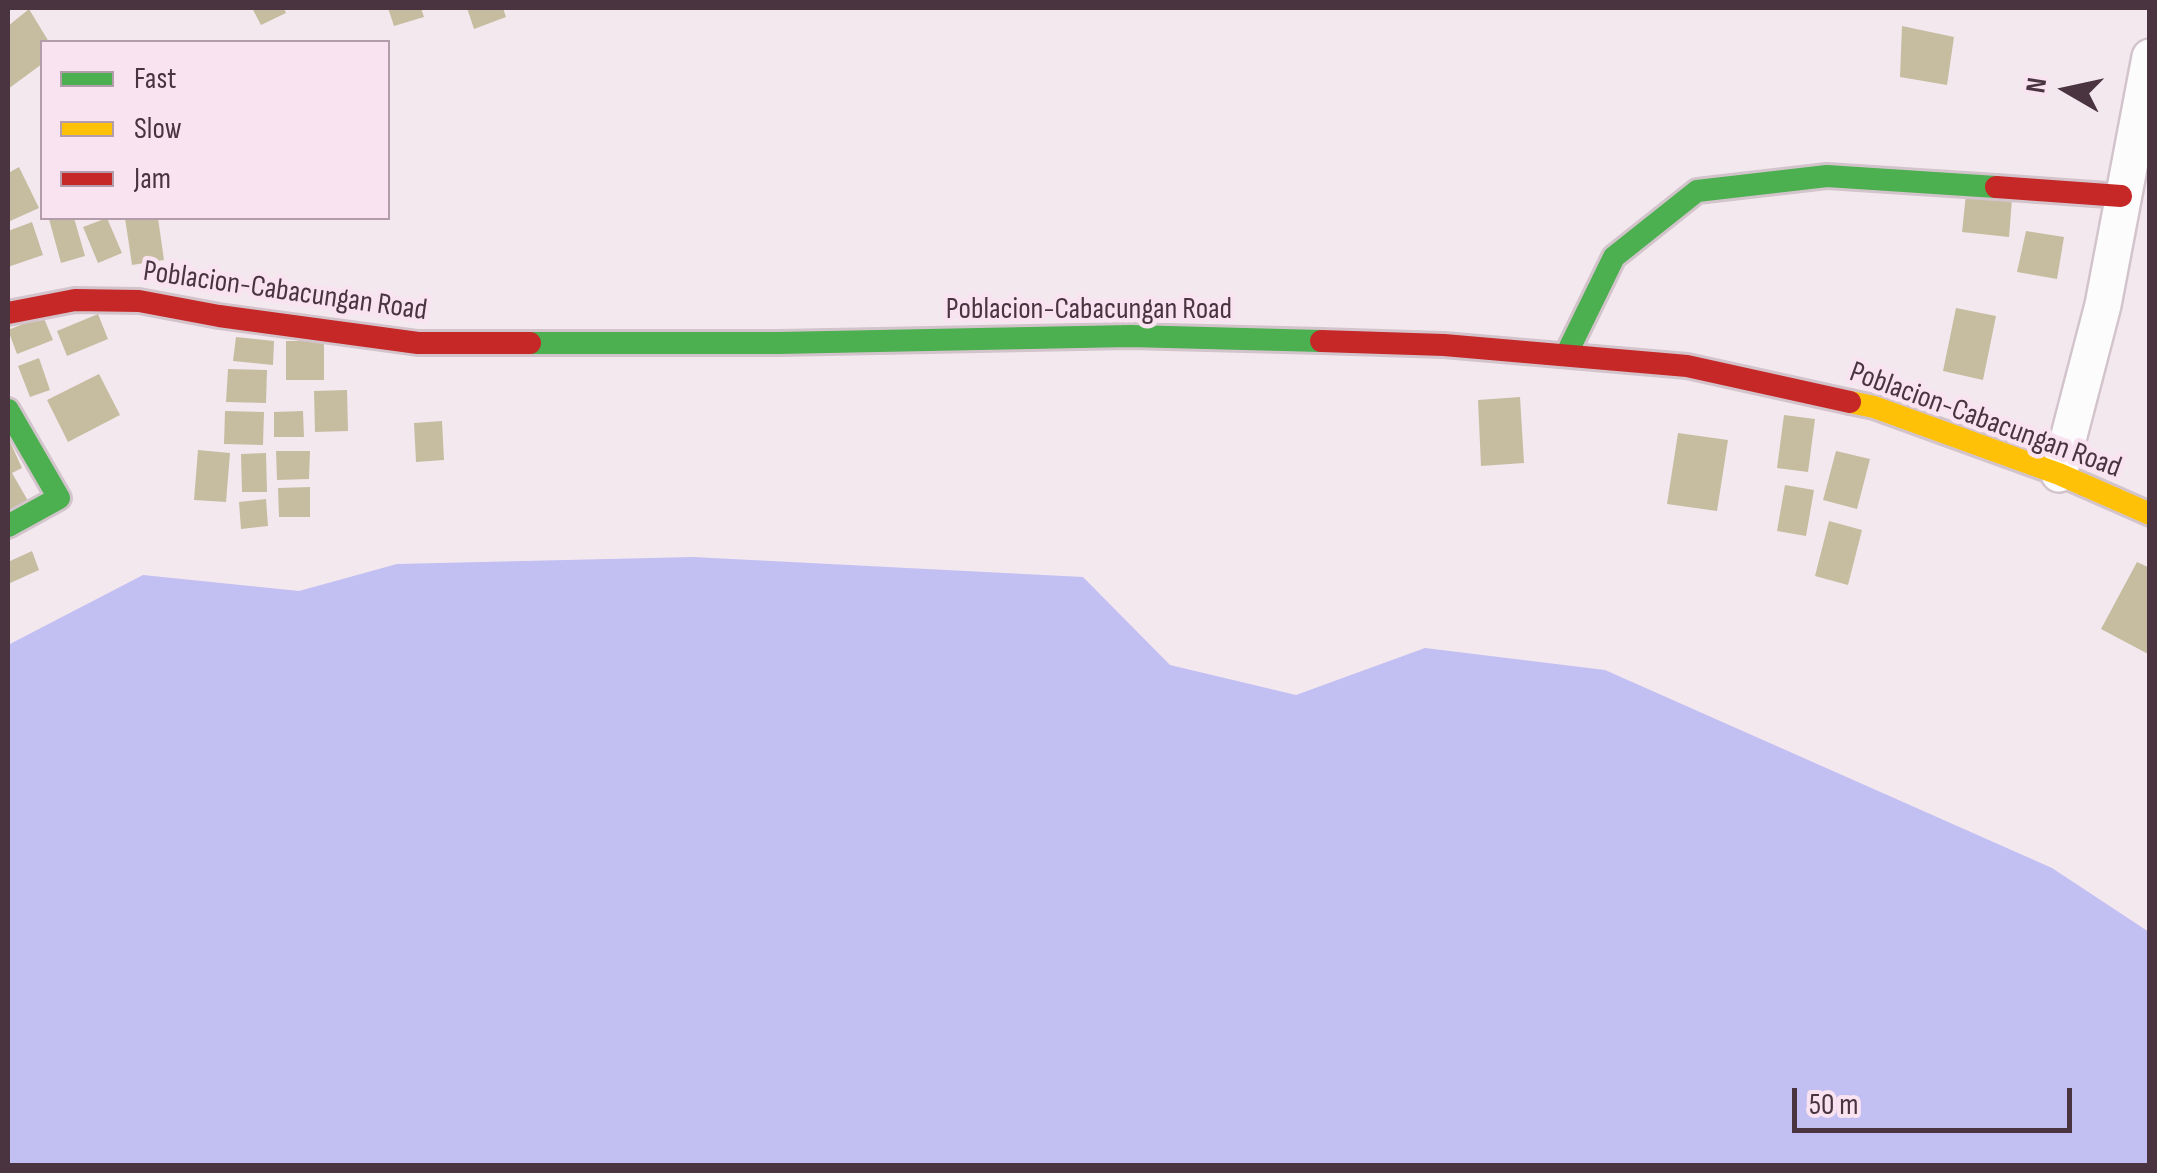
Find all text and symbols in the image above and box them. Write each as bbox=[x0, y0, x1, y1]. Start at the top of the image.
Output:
legend bbox=[40, 40, 390, 220]
north arrow bbox=[2017, 40, 2117, 140]
text: Fast bbox=[134, 61, 176, 97]
text: N bbox=[2019, 75, 2054, 95]
text: Slow bbox=[134, 111, 182, 147]
text: Jam bbox=[134, 161, 171, 197]
street label: Poblacion-Cabacungan Road bbox=[141, 254, 429, 330]
street label: Poblacion-Cabacungan Road bbox=[946, 292, 1232, 328]
street label: Poblacion-Cabacungan Road bbox=[1844, 355, 2126, 487]
scale bar bbox=[1797, 1068, 2077, 1130]
text: 50 m bbox=[1809, 1087, 1858, 1123]

